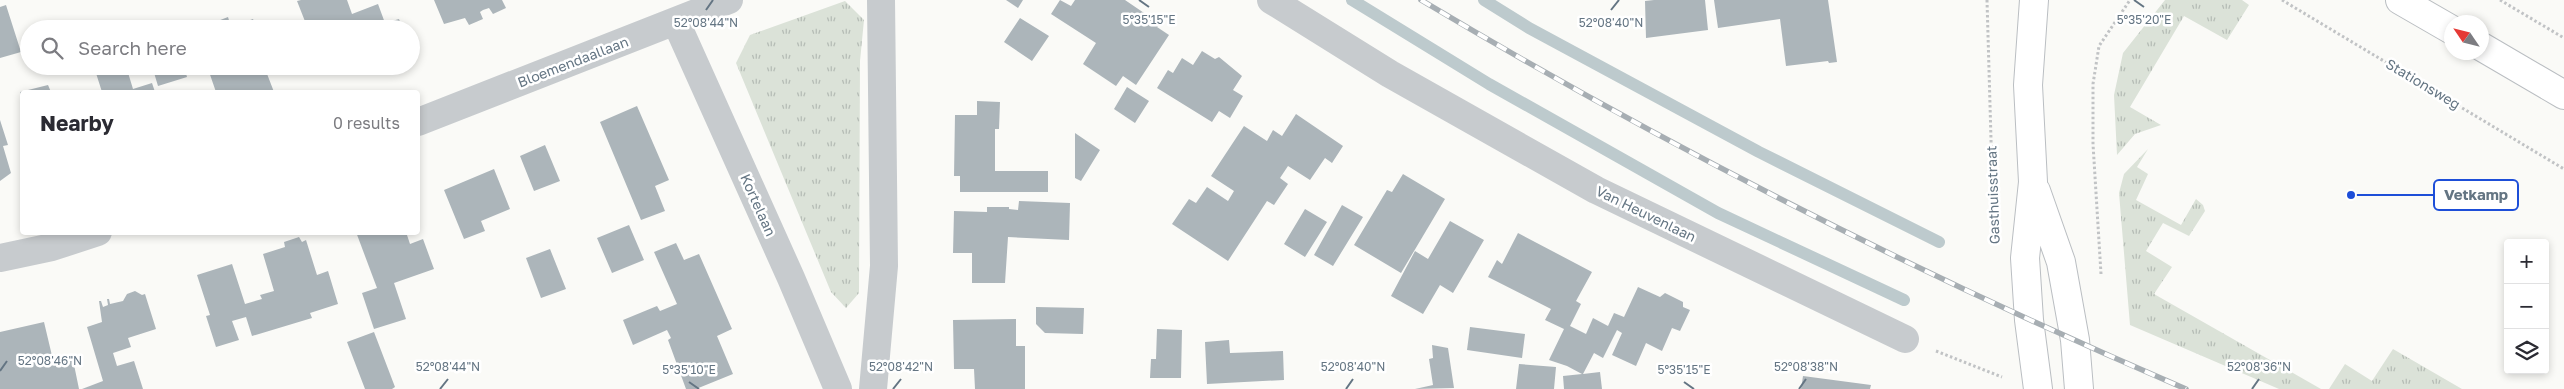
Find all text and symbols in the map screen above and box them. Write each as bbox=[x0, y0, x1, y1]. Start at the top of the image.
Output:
text: 5°35'15"E bbox=[1122, 12, 1176, 27]
text: 5°35'20"E bbox=[2117, 12, 2171, 27]
text: 52°08'44"N bbox=[674, 15, 738, 30]
text: 52°08'40"N bbox=[1579, 15, 1643, 30]
north arrow bbox=[2444, 15, 2489, 60]
search box bbox=[20, 20, 420, 75]
street label: Bloemendaallaan bbox=[515, 33, 631, 90]
icon: search bbox=[38, 34, 66, 62]
text: Search here bbox=[78, 36, 187, 59]
street label: Stationsweg bbox=[2383, 55, 2464, 112]
text: Nearby bbox=[40, 110, 114, 136]
text: 0 results bbox=[333, 113, 400, 133]
street label: Gasthuisstraat bbox=[1982, 145, 2003, 245]
street label: Kortelaan bbox=[737, 171, 780, 238]
callout: Vetkamp bbox=[2434, 180, 2518, 210]
street label: Van Heuvenlaan bbox=[1594, 182, 1699, 245]
text: Vetkamp bbox=[2444, 185, 2508, 203]
map controls bbox=[2504, 239, 2549, 374]
button: + bbox=[2504, 239, 2549, 284]
button: − bbox=[2504, 284, 2549, 329]
button: layers bbox=[2504, 329, 2549, 374]
text: 52°08'46"N bbox=[18, 353, 82, 368]
text: 52°08'44"N bbox=[416, 359, 480, 374]
text: 52°08'42"N bbox=[869, 359, 933, 374]
text: 52°08'40"N bbox=[1321, 359, 1385, 374]
text: 52°08'38"N bbox=[1774, 359, 1838, 374]
text: 52°08'36"N bbox=[2227, 359, 2291, 374]
text: 5°35'10"E bbox=[662, 362, 716, 377]
text: 5°35'15"E bbox=[1657, 362, 1711, 377]

